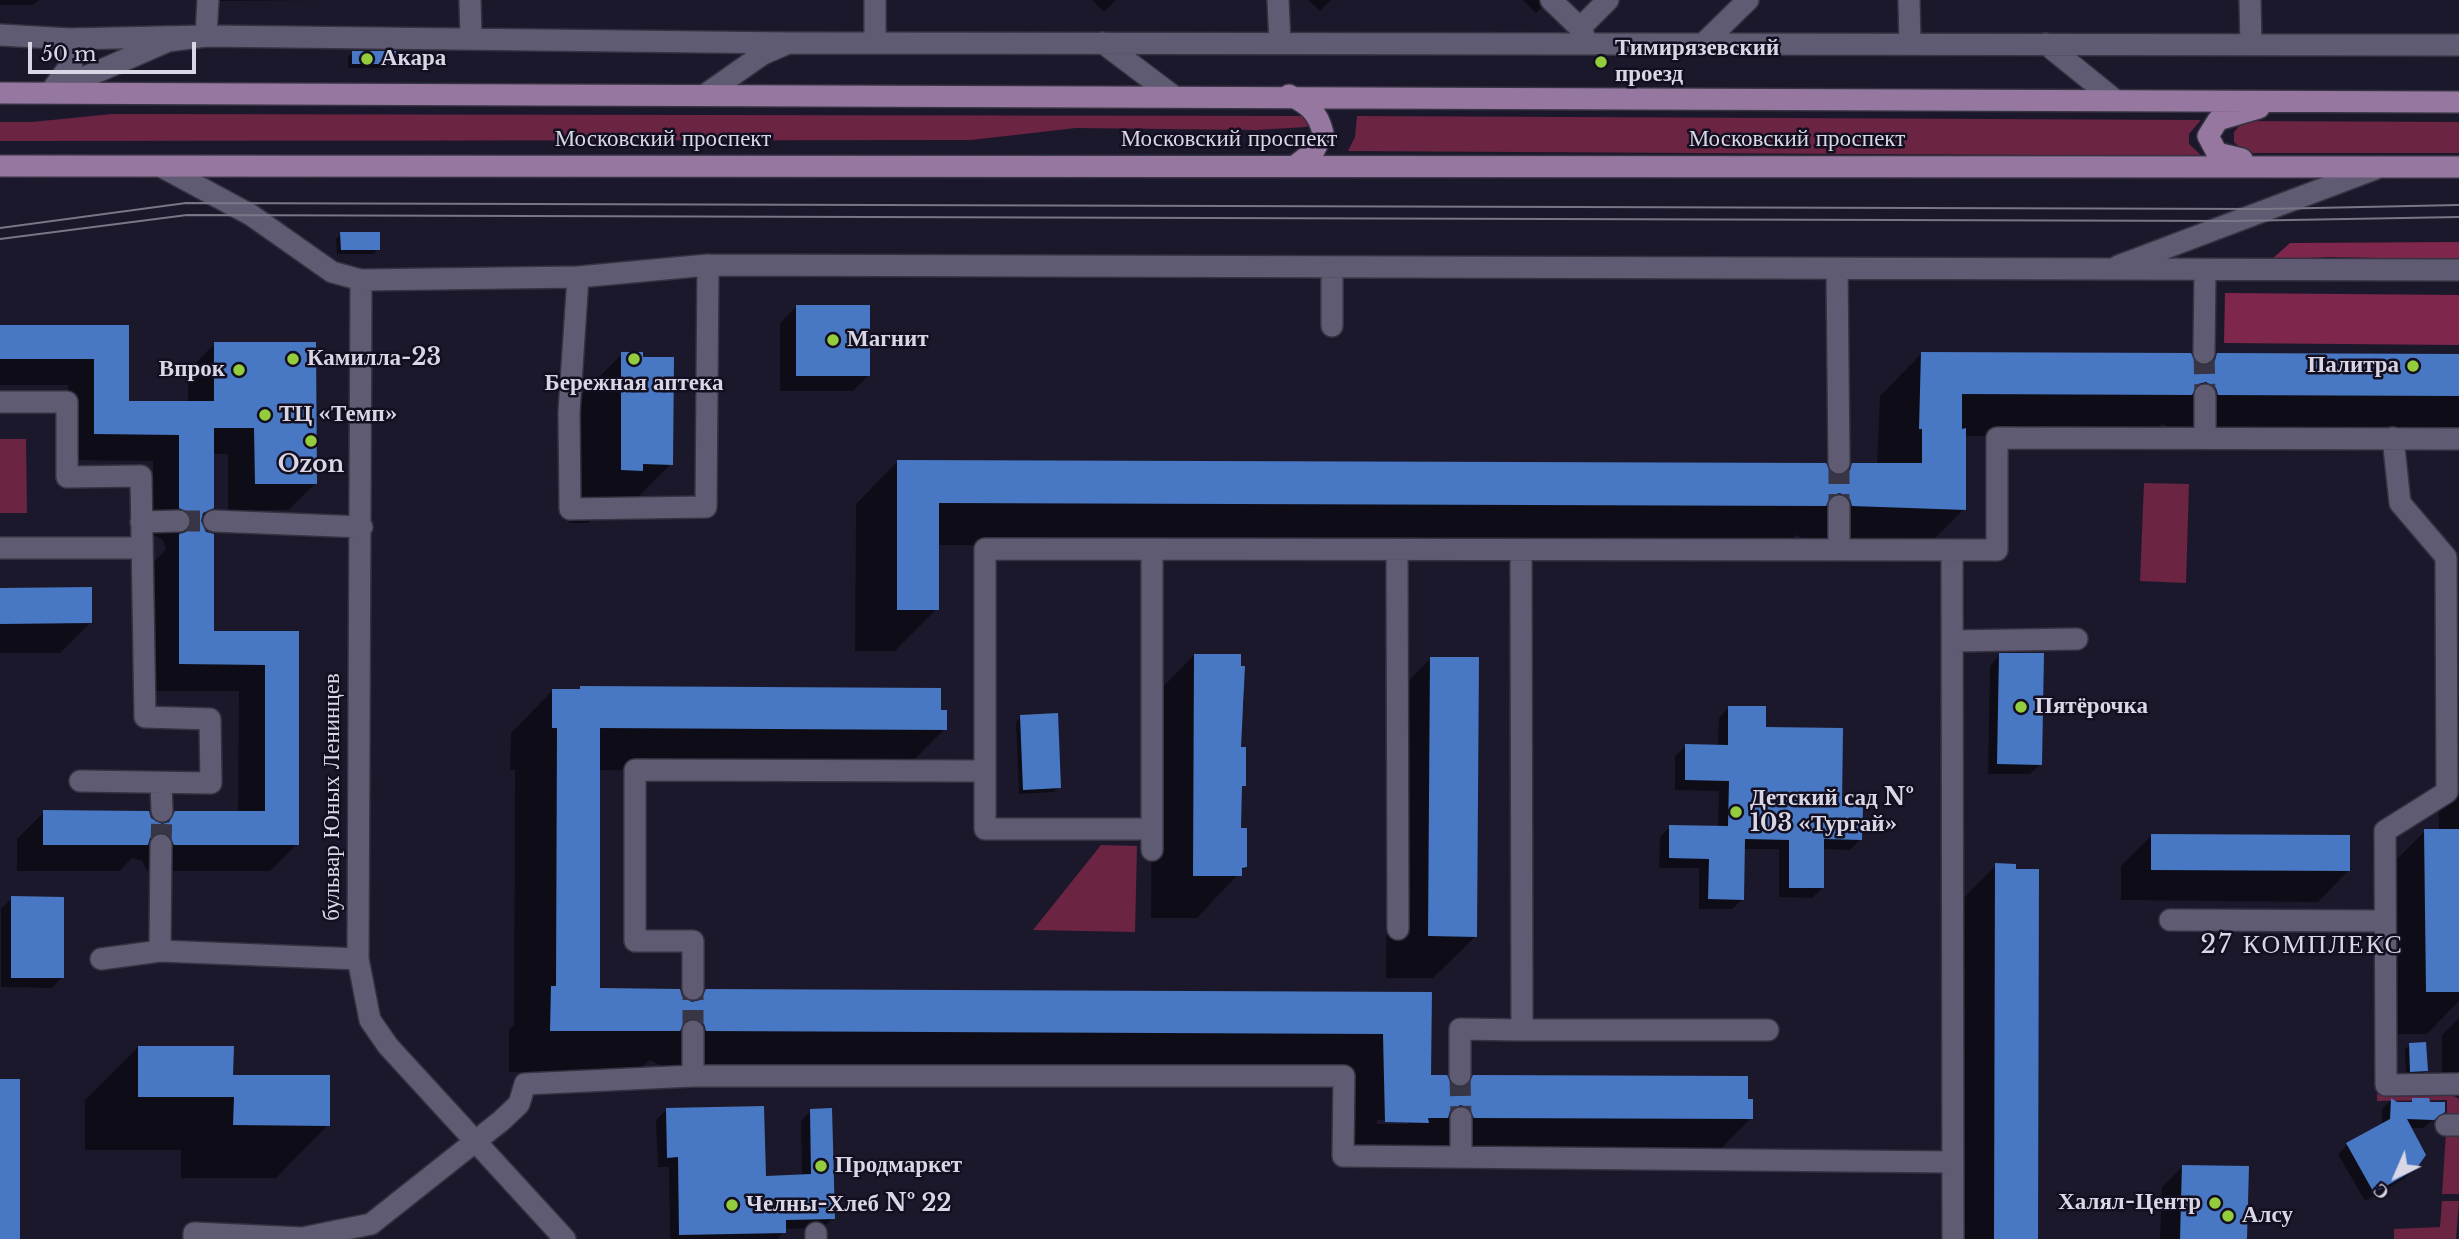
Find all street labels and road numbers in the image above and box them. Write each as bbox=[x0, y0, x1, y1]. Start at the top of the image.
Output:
street label: Московский проспект bbox=[555, 126, 771, 154]
street label: Московский проспект bbox=[1121, 126, 1337, 154]
street label: Московский проспект bbox=[1689, 126, 1905, 154]
street label: бульвар Юных Ленинцев bbox=[319, 673, 347, 921]

